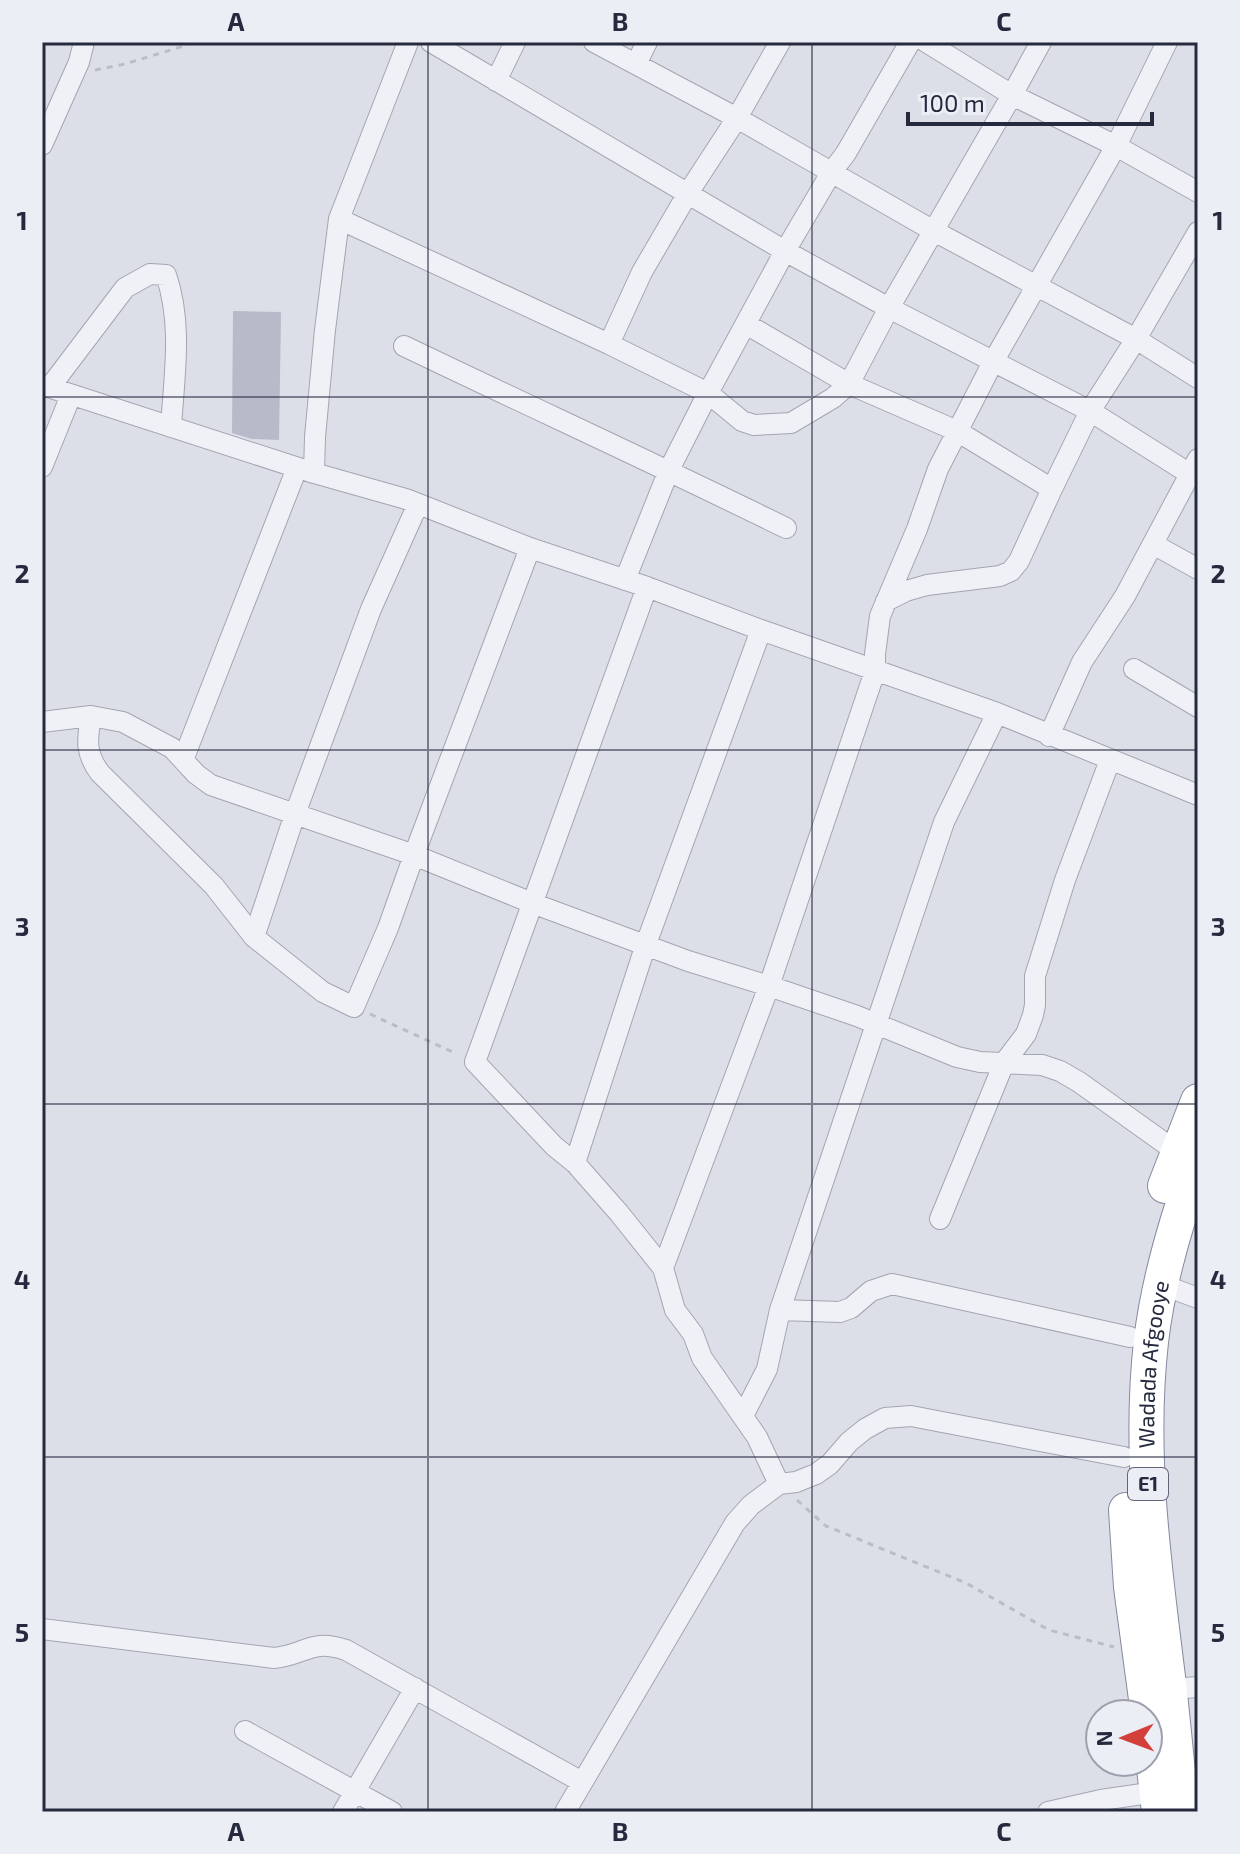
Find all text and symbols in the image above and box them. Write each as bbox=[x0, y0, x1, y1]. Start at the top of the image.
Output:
text: A bbox=[228, 5, 245, 36]
text: B bbox=[612, 5, 628, 36]
text: C bbox=[996, 5, 1012, 36]
scale bar bbox=[908, 76, 1152, 126]
text: 100 m bbox=[920, 88, 985, 117]
text: 1 bbox=[16, 204, 28, 235]
text: 1 bbox=[1212, 204, 1224, 235]
text: 2 bbox=[14, 557, 30, 588]
text: 2 bbox=[1210, 557, 1226, 588]
text: 3 bbox=[15, 910, 29, 941]
text: 3 bbox=[1211, 910, 1225, 941]
text: 4 bbox=[14, 1263, 30, 1294]
text: 4 bbox=[1210, 1263, 1226, 1294]
street label: Wadada Afgooye bbox=[1132, 1278, 1173, 1448]
road number: E1 bbox=[1128, 1468, 1168, 1500]
text: 5 bbox=[15, 1616, 29, 1647]
text: 5 bbox=[1211, 1616, 1225, 1647]
north arrow bbox=[1084, 1698, 1164, 1778]
text: N bbox=[1090, 1730, 1116, 1747]
text: A bbox=[228, 1815, 245, 1846]
text: B bbox=[612, 1815, 628, 1846]
text: C bbox=[996, 1815, 1012, 1846]

